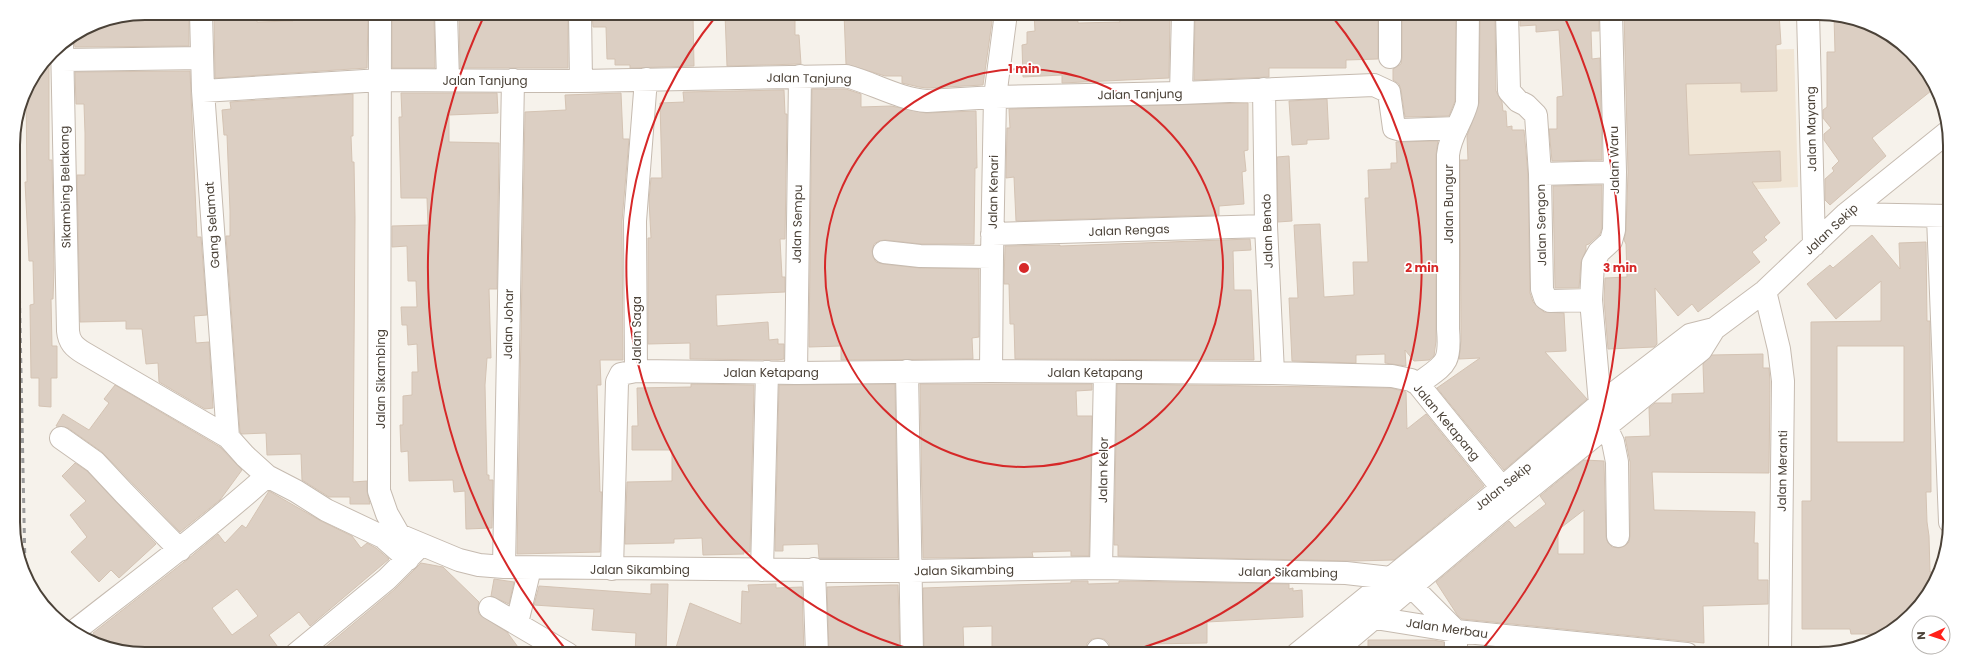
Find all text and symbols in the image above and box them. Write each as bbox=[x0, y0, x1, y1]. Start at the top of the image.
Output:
text: 1 min bbox=[1008, 60, 1040, 77]
street label: Jalan Tanjung bbox=[766, 69, 852, 87]
street label: Jalan Tanjung bbox=[442, 72, 528, 89]
street label: Jalan Tanjung bbox=[1097, 85, 1183, 103]
street label: Jalan Mayang bbox=[1802, 86, 1820, 172]
street label: Sikambing Belakang bbox=[55, 126, 75, 248]
street label: Jalan Waru bbox=[1605, 126, 1623, 194]
street label: Jalan Kenari bbox=[984, 155, 1002, 229]
street label: Jalan Bungur bbox=[1440, 164, 1457, 244]
street label: Gang Selamat bbox=[200, 181, 224, 269]
street label: Jalan Sempu bbox=[788, 184, 806, 264]
street label: Jalan Sengon bbox=[1532, 184, 1550, 266]
street label: Jalan Bendo bbox=[1257, 193, 1277, 269]
street label: Jalan Sekip bbox=[1800, 200, 1862, 258]
street label: Jalan Rengas bbox=[1088, 220, 1170, 240]
text: 2 min bbox=[1405, 259, 1439, 276]
text: 3 min bbox=[1603, 259, 1637, 276]
centre of rings bbox=[1017, 261, 1031, 275]
street label: Jalan Johar bbox=[499, 288, 517, 360]
street label: Jalan Saga bbox=[628, 296, 645, 364]
street label: Jalan Sikambing bbox=[372, 329, 389, 429]
street label: Jalan Ketapang bbox=[723, 364, 819, 381]
street label: Jalan Ketapang bbox=[1047, 364, 1143, 381]
street label: Jalan Ketapang bbox=[1410, 380, 1484, 464]
street label: Jalan Meranti bbox=[1773, 430, 1791, 512]
street label: Jalan Kelor bbox=[1094, 436, 1112, 503]
street label: Jalan Sekip bbox=[1471, 458, 1535, 514]
street label: Jalan Sikambing bbox=[590, 561, 690, 578]
street label: Jalan Sikambing bbox=[914, 561, 1014, 579]
street label: Jalan Sikambing bbox=[1238, 563, 1338, 581]
street label: Jalan Merbau bbox=[1405, 614, 1489, 642]
north arrow bbox=[1911, 615, 1951, 655]
text: N bbox=[1913, 631, 1929, 640]

